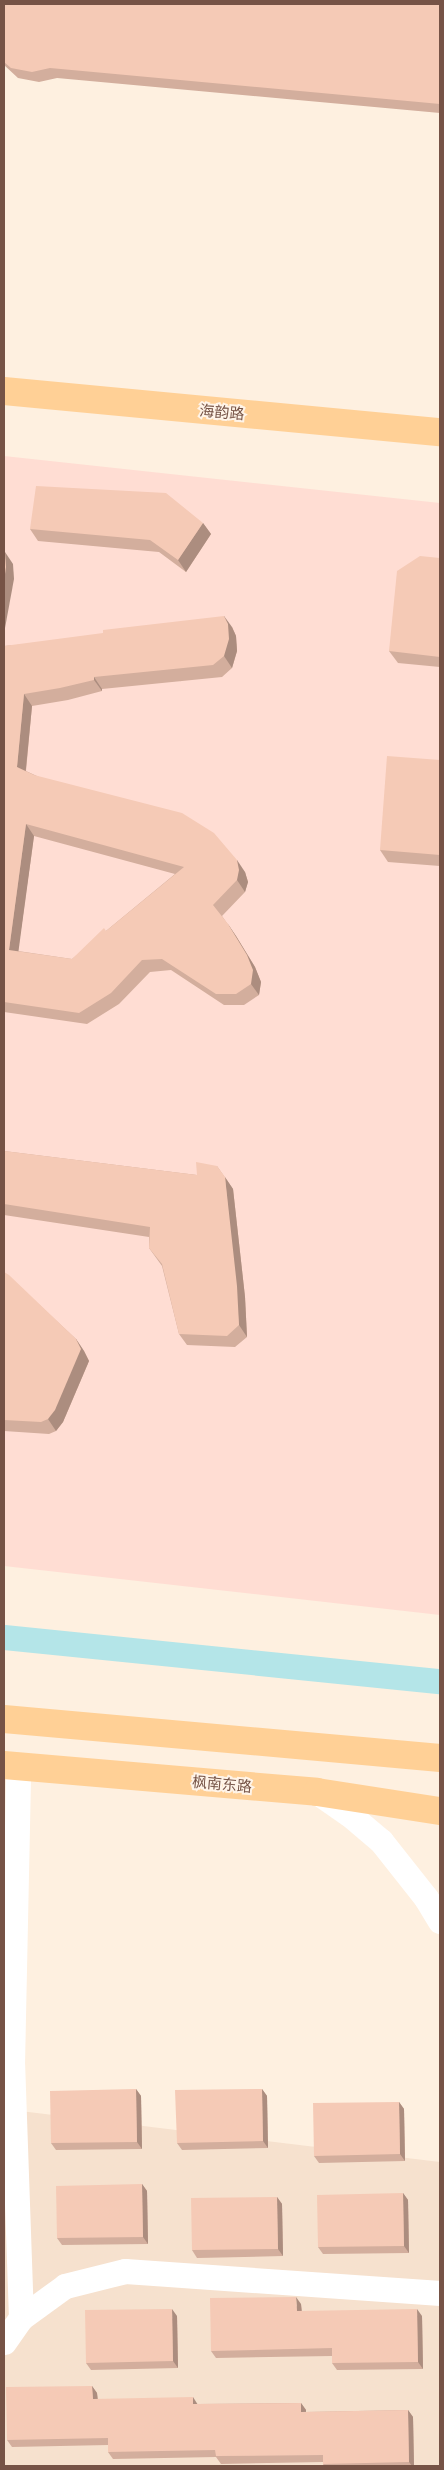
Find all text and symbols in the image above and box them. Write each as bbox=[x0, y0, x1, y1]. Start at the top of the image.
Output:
street label: 海韵路 bbox=[199, 401, 245, 423]
street label: 枫南东路 bbox=[191, 1772, 253, 1796]

